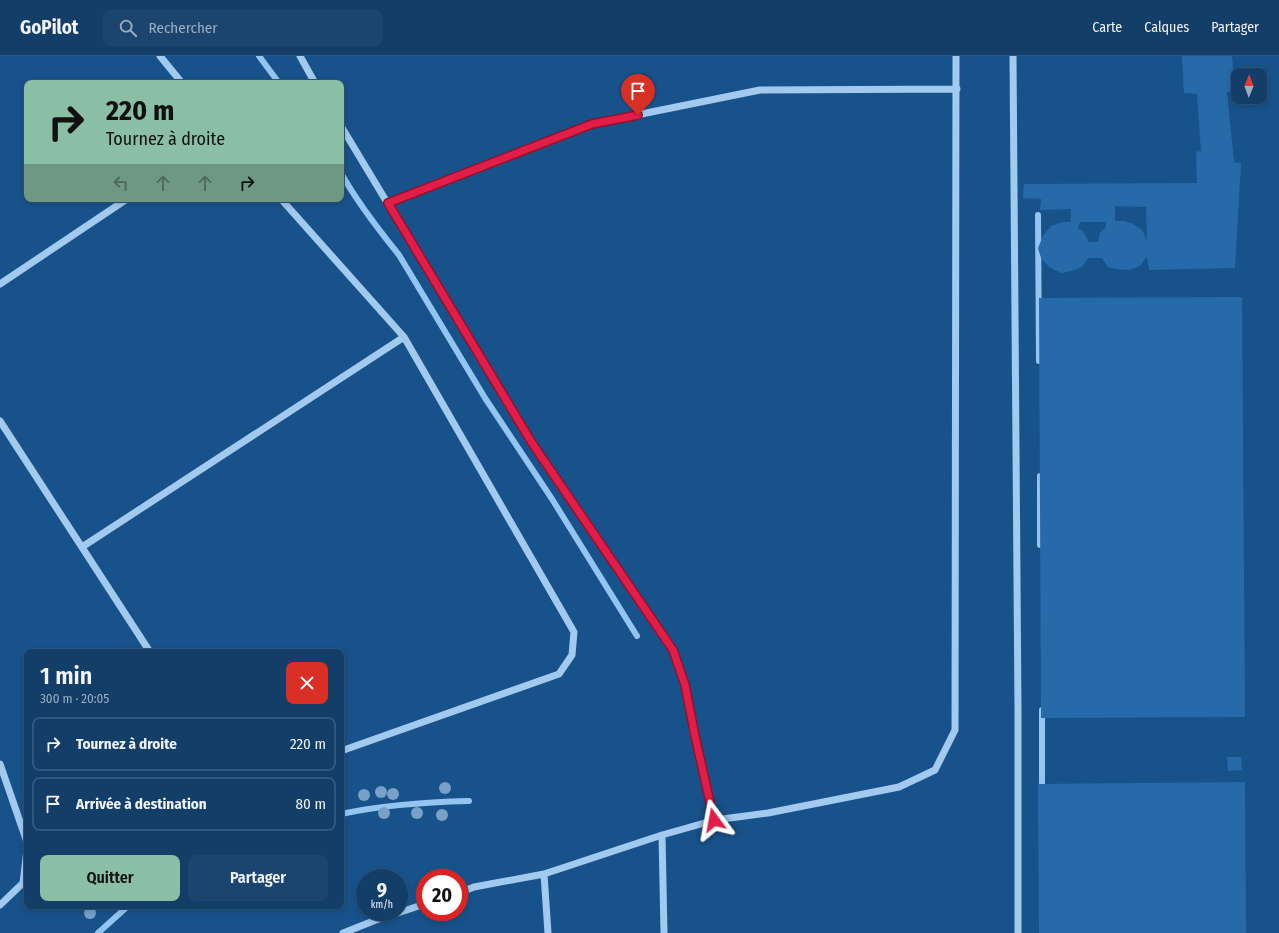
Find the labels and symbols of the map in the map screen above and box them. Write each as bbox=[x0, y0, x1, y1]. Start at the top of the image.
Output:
north arrow bbox=[1231, 68, 1267, 104]
pin bbox=[621, 74, 655, 115]
position arrow bbox=[693, 799, 735, 841]
speed limit sign: 20 bbox=[416, 869, 468, 921]

